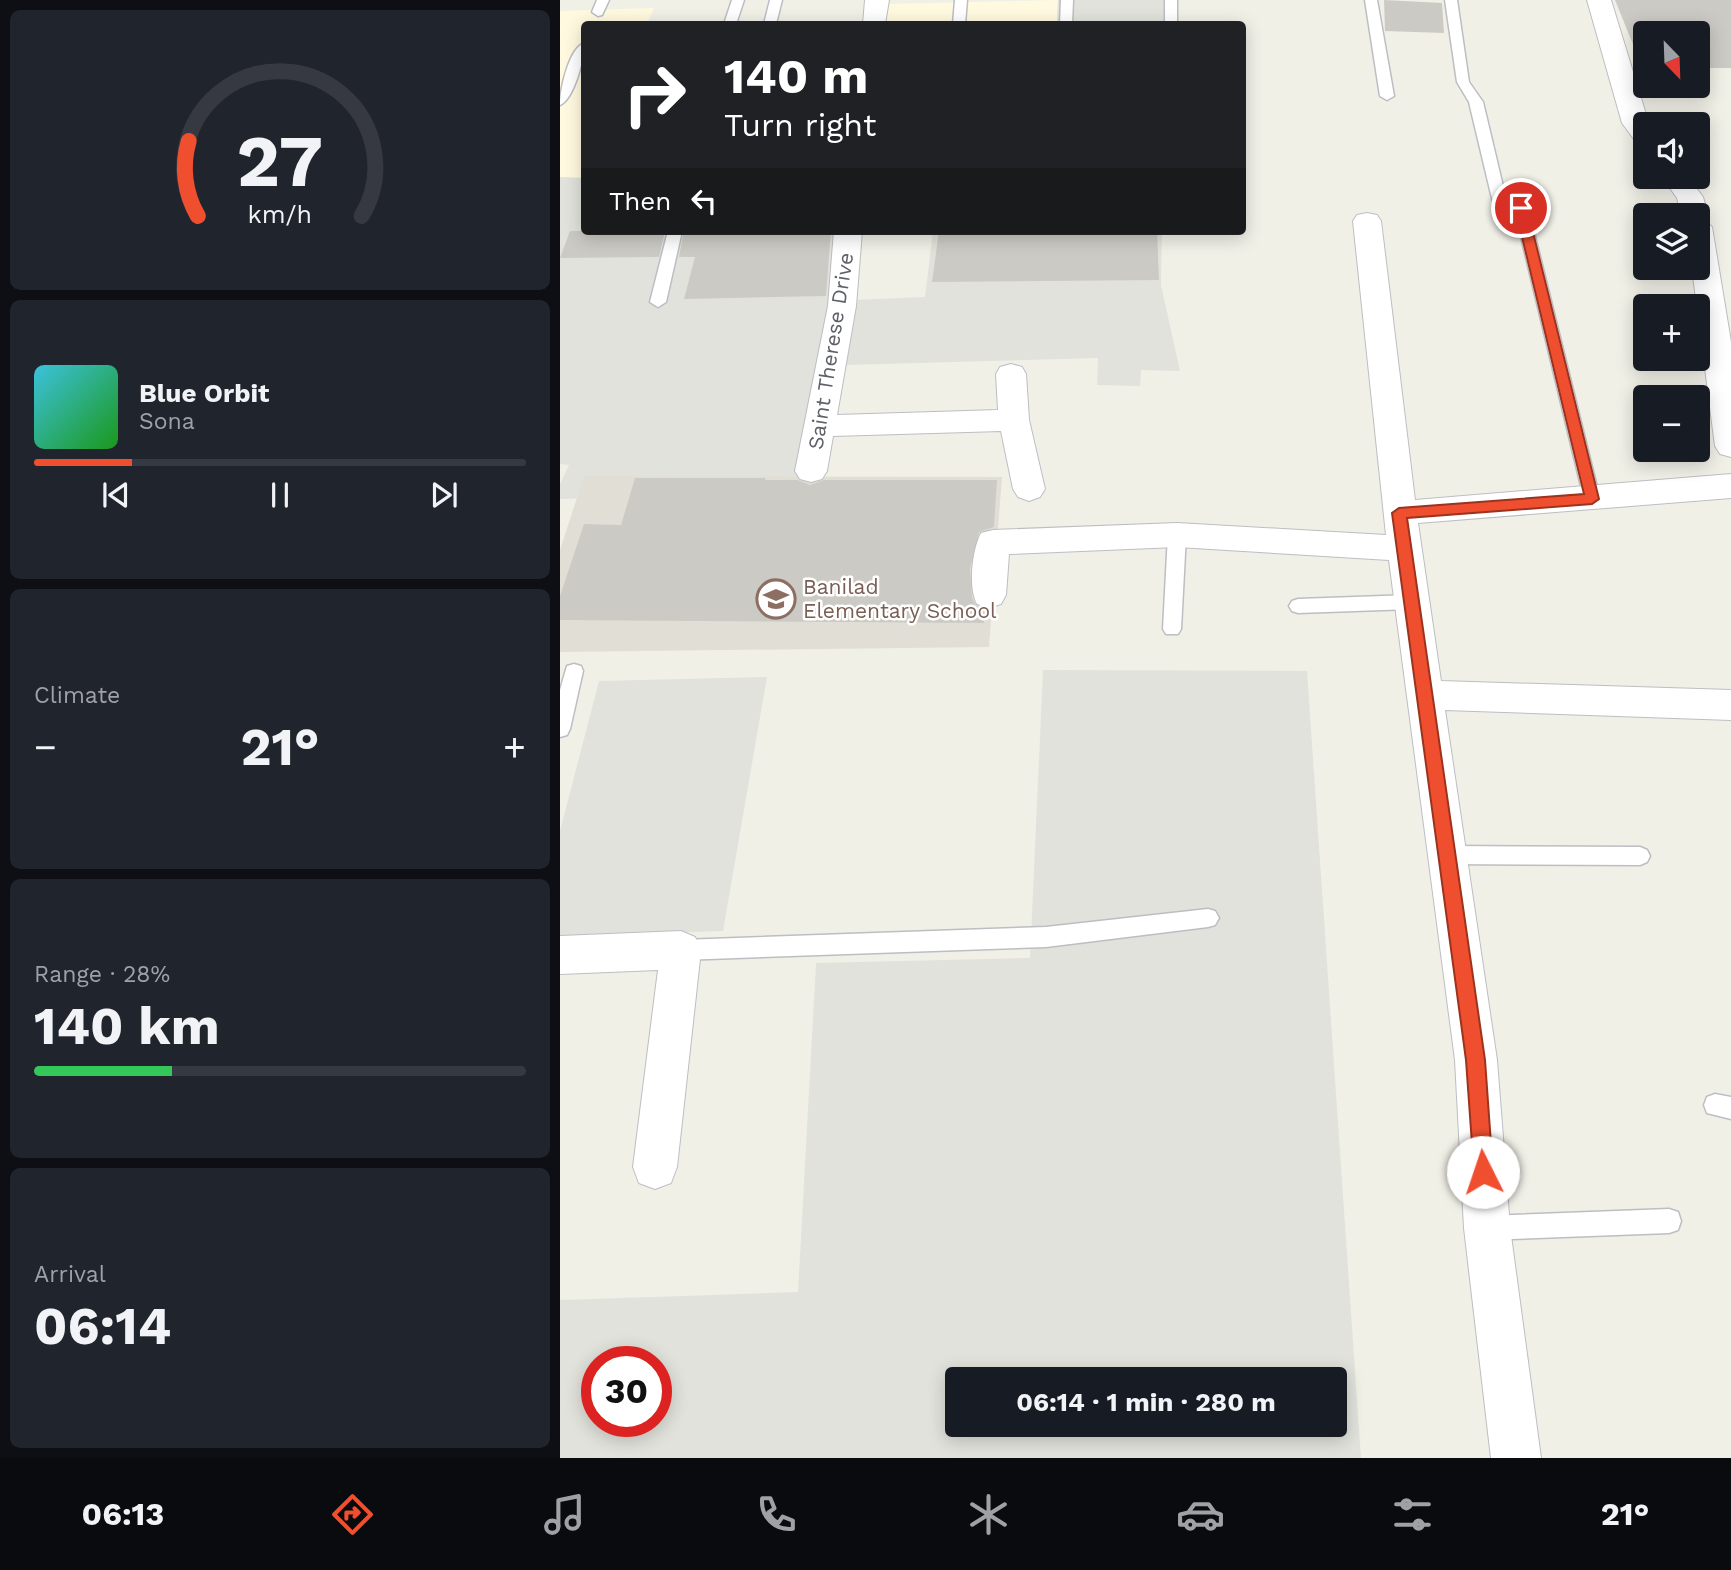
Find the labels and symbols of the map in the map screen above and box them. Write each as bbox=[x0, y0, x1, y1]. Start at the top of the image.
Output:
north arrow bbox=[1633, 21, 1710, 98]
pin bbox=[1491, 178, 1551, 238]
street label: Saint Therese Drive bbox=[803, 251, 858, 451]
place label: Banilad Elementary School bbox=[803, 574, 997, 623]
school or university icon: Banilad Elementary School bbox=[755, 578, 797, 620]
position arrow bbox=[1446, 1135, 1520, 1209]
speed limit sign: 30 bbox=[581, 1346, 672, 1437]

